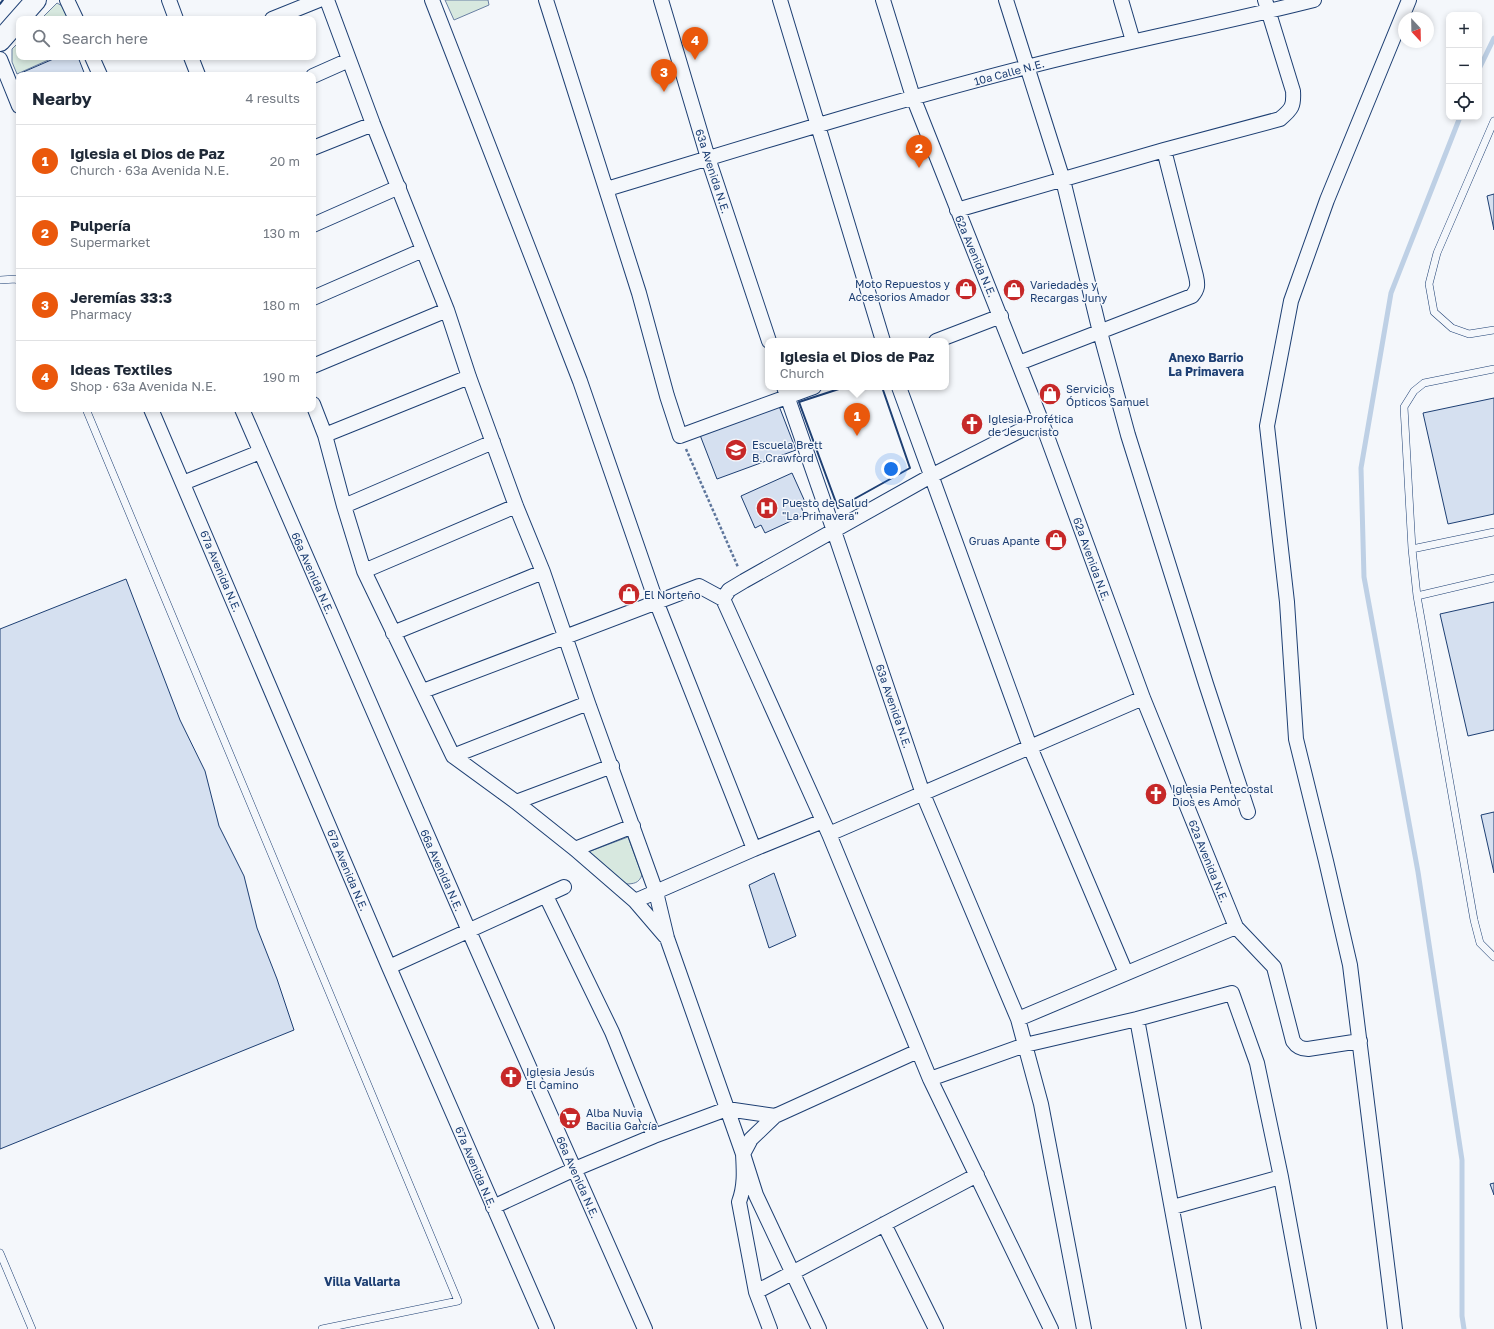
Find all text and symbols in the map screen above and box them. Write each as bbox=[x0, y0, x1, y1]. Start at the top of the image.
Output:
north arrow bbox=[1398, 12, 1434, 48]
map controls bbox=[1446, 12, 1482, 120]
button: + bbox=[1446, 12, 1482, 48]
search box bbox=[16, 16, 316, 60]
icon: search bbox=[30, 27, 52, 49]
pin: 4 bbox=[682, 27, 708, 60]
text: Search here bbox=[62, 29, 148, 47]
button: − bbox=[1446, 48, 1482, 84]
street label: 10a Calle N.E. bbox=[972, 56, 1046, 88]
pin: 3 bbox=[651, 59, 677, 92]
button: locate bbox=[1446, 84, 1482, 120]
text: Nearby bbox=[32, 88, 92, 109]
text: 4 results bbox=[246, 90, 300, 106]
street label: 63a Avenida N.E. bbox=[693, 127, 733, 215]
pin: 2 bbox=[906, 135, 932, 168]
text: Iglesia el Dios de Paz bbox=[70, 144, 225, 162]
text: 1 bbox=[42, 153, 48, 169]
text: 20 m bbox=[270, 153, 300, 169]
text: Church · 63a Avenida N.E. bbox=[70, 162, 229, 178]
street label: 62a Avenida N.E. bbox=[953, 213, 999, 299]
text: Pulpería bbox=[70, 216, 131, 234]
text: 2 bbox=[41, 225, 49, 241]
text: 130 m bbox=[263, 225, 300, 241]
text: Supermarket bbox=[70, 234, 151, 250]
shop icon: Moto Repuestos y Accesorios Amador bbox=[953, 276, 979, 302]
place label: Moto Repuestos y Accesorios Amador bbox=[849, 277, 951, 303]
shop icon: Variedades y Recargas Juny bbox=[1001, 277, 1027, 303]
place label: Variedades y Recargas Juny bbox=[1030, 278, 1107, 304]
text: Jeremías 33:3 bbox=[70, 288, 172, 306]
text: 3 bbox=[41, 297, 49, 313]
text: 180 m bbox=[263, 297, 300, 313]
text: Pharmacy bbox=[70, 306, 132, 322]
popup bbox=[765, 338, 949, 390]
text: Iglesia el Dios de Paz bbox=[780, 347, 934, 365]
district label: Anexo Barrio La Primavera bbox=[1168, 350, 1244, 379]
text: Ideas Textiles bbox=[70, 360, 172, 378]
text: Church bbox=[780, 365, 824, 381]
text: 4 bbox=[41, 369, 49, 385]
text: 190 m bbox=[263, 369, 300, 385]
text: Shop · 63a Avenida N.E. bbox=[70, 378, 217, 394]
shop icon: Servicios Ópticos Samuel bbox=[1037, 381, 1063, 407]
place label: Servicios Ópticos Samuel bbox=[1066, 382, 1149, 408]
pin: 1 bbox=[844, 403, 870, 436]
church icon: Iglesia Profética de Jesucristo bbox=[959, 411, 985, 437]
place label: Iglesia Profética de Jesucristo bbox=[988, 412, 1073, 438]
school or university icon: Escuela Brett B. Crawford bbox=[723, 437, 749, 463]
place label: Escuela Brett B. Crawford bbox=[752, 438, 823, 464]
your location bbox=[881, 459, 901, 479]
hospital icon: Puesto de Salud "La Primavera" bbox=[754, 495, 780, 521]
place label: Puesto de Salud "La Primavera" bbox=[782, 496, 868, 522]
street label: 62a Avenida N.E. bbox=[1071, 515, 1113, 603]
shop icon: Gruas Apante bbox=[1043, 527, 1069, 553]
street label: 67a Avenida N.E. bbox=[198, 528, 244, 614]
street label: 66a Avenida N.E. bbox=[289, 530, 337, 616]
place label: Gruas Apante bbox=[969, 534, 1040, 547]
shop icon: El Norteño bbox=[616, 581, 642, 607]
place label: El Norteño bbox=[644, 588, 701, 601]
street label: 63a Avenida N.E. bbox=[873, 662, 915, 750]
church icon: Iglesia Pentecostal Dios es Amor bbox=[1143, 781, 1169, 807]
place label: Iglesia Pentecostal Dios es Amor bbox=[1172, 782, 1274, 808]
street label: 62a Avenida N.E. bbox=[1186, 818, 1232, 904]
street label: 67a Avenida N.E. bbox=[325, 827, 371, 913]
street label: 66a Avenida N.E. bbox=[418, 827, 466, 913]
church icon: Iglesia Jesús El Camino bbox=[498, 1064, 524, 1090]
place label: Iglesia Jesús El Camino bbox=[526, 1065, 595, 1091]
supermarket icon: Alba Nuvia Bacilia García bbox=[557, 1105, 583, 1131]
place label: Alba Nuvia Bacilia García bbox=[586, 1106, 657, 1132]
street label: 67a Avenida N.E. bbox=[453, 1124, 499, 1210]
street label: 66a Avenida N.E. bbox=[554, 1134, 602, 1220]
district label: Villa Vallarta bbox=[324, 1274, 400, 1289]

